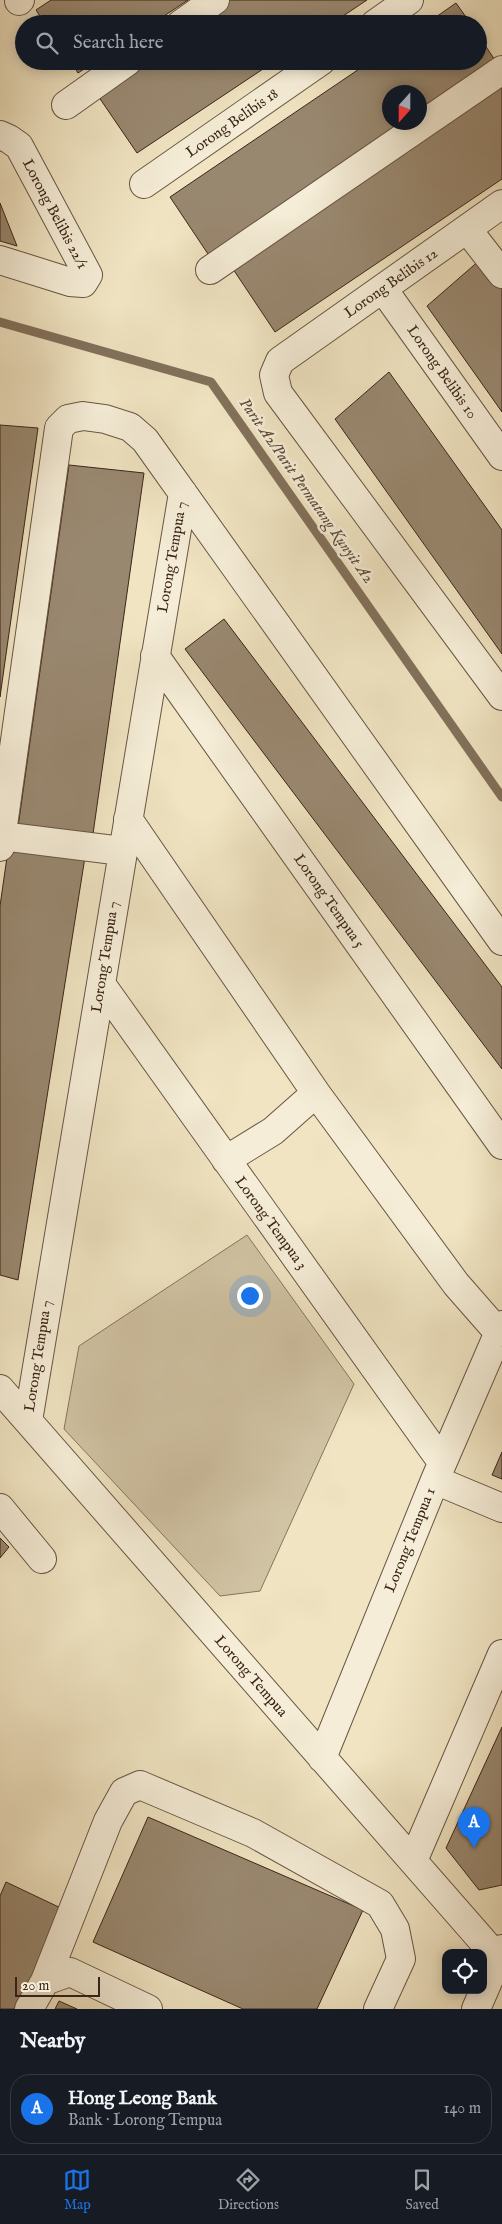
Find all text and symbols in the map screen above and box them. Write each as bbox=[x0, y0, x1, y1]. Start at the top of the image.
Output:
search box bbox=[15, 15, 487, 70]
icon: search bbox=[33, 29, 61, 57]
text: Search here bbox=[73, 31, 164, 55]
street label: Lorong Belibis 18 bbox=[182, 84, 282, 162]
north arrow bbox=[382, 85, 427, 130]
street label: Lorong Belibis 22/1 bbox=[18, 156, 92, 272]
street label: Lorong Belibis 12 bbox=[341, 244, 441, 322]
street label: Lorong Belibis 10 bbox=[403, 321, 481, 423]
water label: Parit A2/Parit Permatang Kunyit A2 bbox=[234, 394, 378, 588]
street label: Lorong Tempua 7 bbox=[153, 500, 191, 614]
street label: Lorong Tempua 5 bbox=[289, 850, 369, 952]
street label: Lorong Tempua 7 bbox=[87, 900, 123, 1014]
street label: Lorong Tempua 3 bbox=[231, 1172, 311, 1274]
your location bbox=[237, 1283, 263, 1309]
street label: Lorong Tempua 7 bbox=[20, 1299, 56, 1413]
street label: Lorong Tempua 1 bbox=[380, 1485, 440, 1595]
street label: Lorong Tempua bbox=[210, 1631, 292, 1721]
pin: A bbox=[458, 1807, 490, 1848]
map controls bbox=[442, 1949, 487, 1994]
button: locate bbox=[442, 1949, 487, 1994]
scale bar bbox=[15, 1974, 100, 1997]
text: 20 m bbox=[22, 1977, 49, 1995]
text: Nearby bbox=[20, 2028, 85, 2055]
text: Hong Leong Bank bbox=[68, 2087, 217, 2111]
text: A bbox=[32, 2099, 42, 2119]
text: 140 m bbox=[443, 2099, 481, 2119]
text: Bank · Lorong Tempua bbox=[68, 2111, 222, 2131]
tab: Map bbox=[63, 2166, 91, 2214]
tab: Directions bbox=[218, 2166, 279, 2214]
tab: Saved bbox=[406, 2166, 439, 2214]

